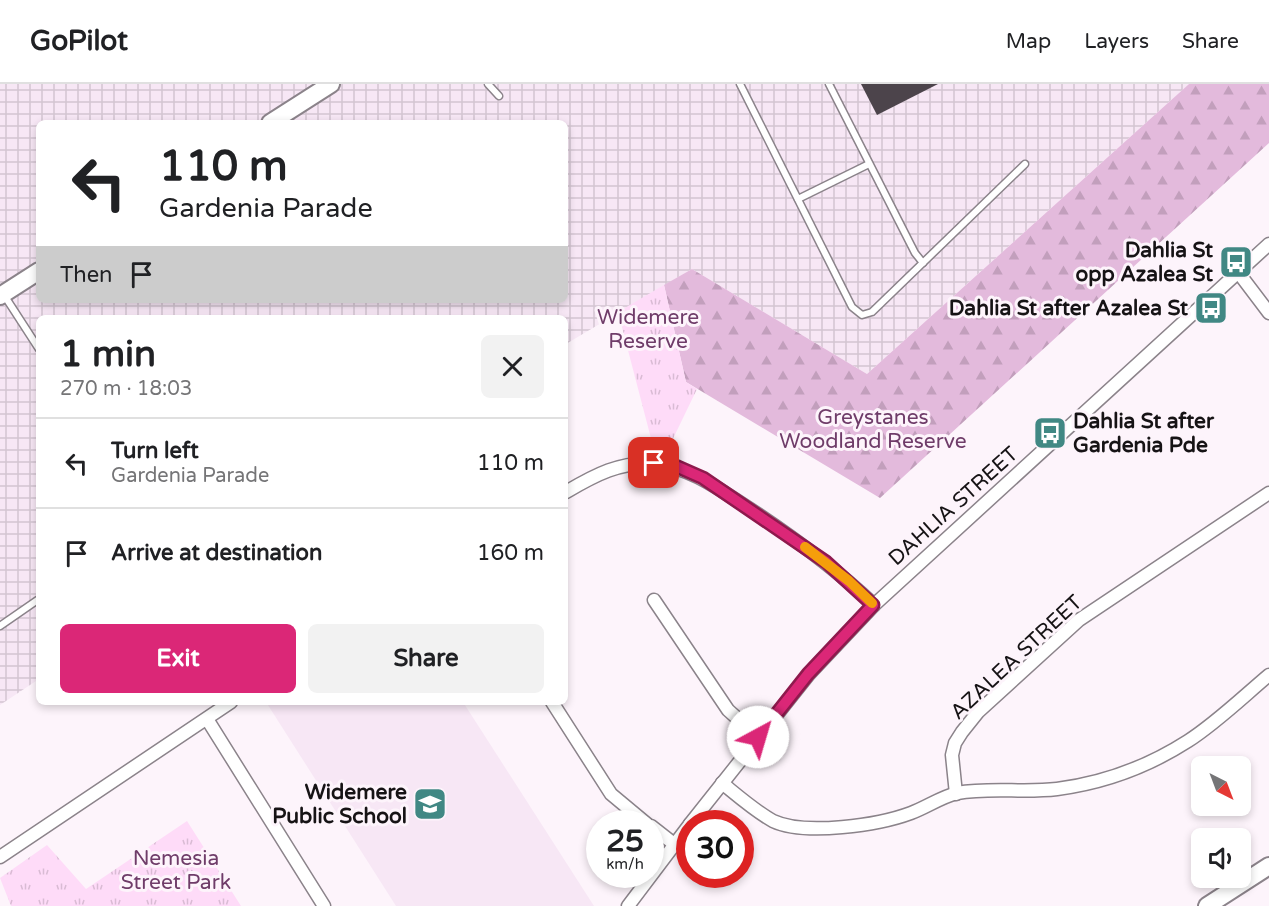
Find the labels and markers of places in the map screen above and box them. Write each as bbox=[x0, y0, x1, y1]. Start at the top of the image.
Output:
place label: Dahlia St opp Azalea St bbox=[1075, 238, 1213, 287]
bus stop icon: Dahlia St opp Azalea St bbox=[1218, 244, 1254, 280]
bus stop icon: Dahlia St after Azalea St bbox=[1193, 290, 1229, 326]
place label: Dahlia St after Azalea St bbox=[949, 296, 1188, 321]
place label: Dahlia St after Gardenia Pde bbox=[1073, 409, 1215, 458]
bus stop icon: Dahlia St after Gardenia Pde bbox=[1032, 415, 1068, 451]
pin bbox=[628, 437, 679, 488]
place label: Widemere Public School bbox=[272, 780, 407, 829]
school or university icon: Widemere Public School bbox=[412, 786, 448, 822]

